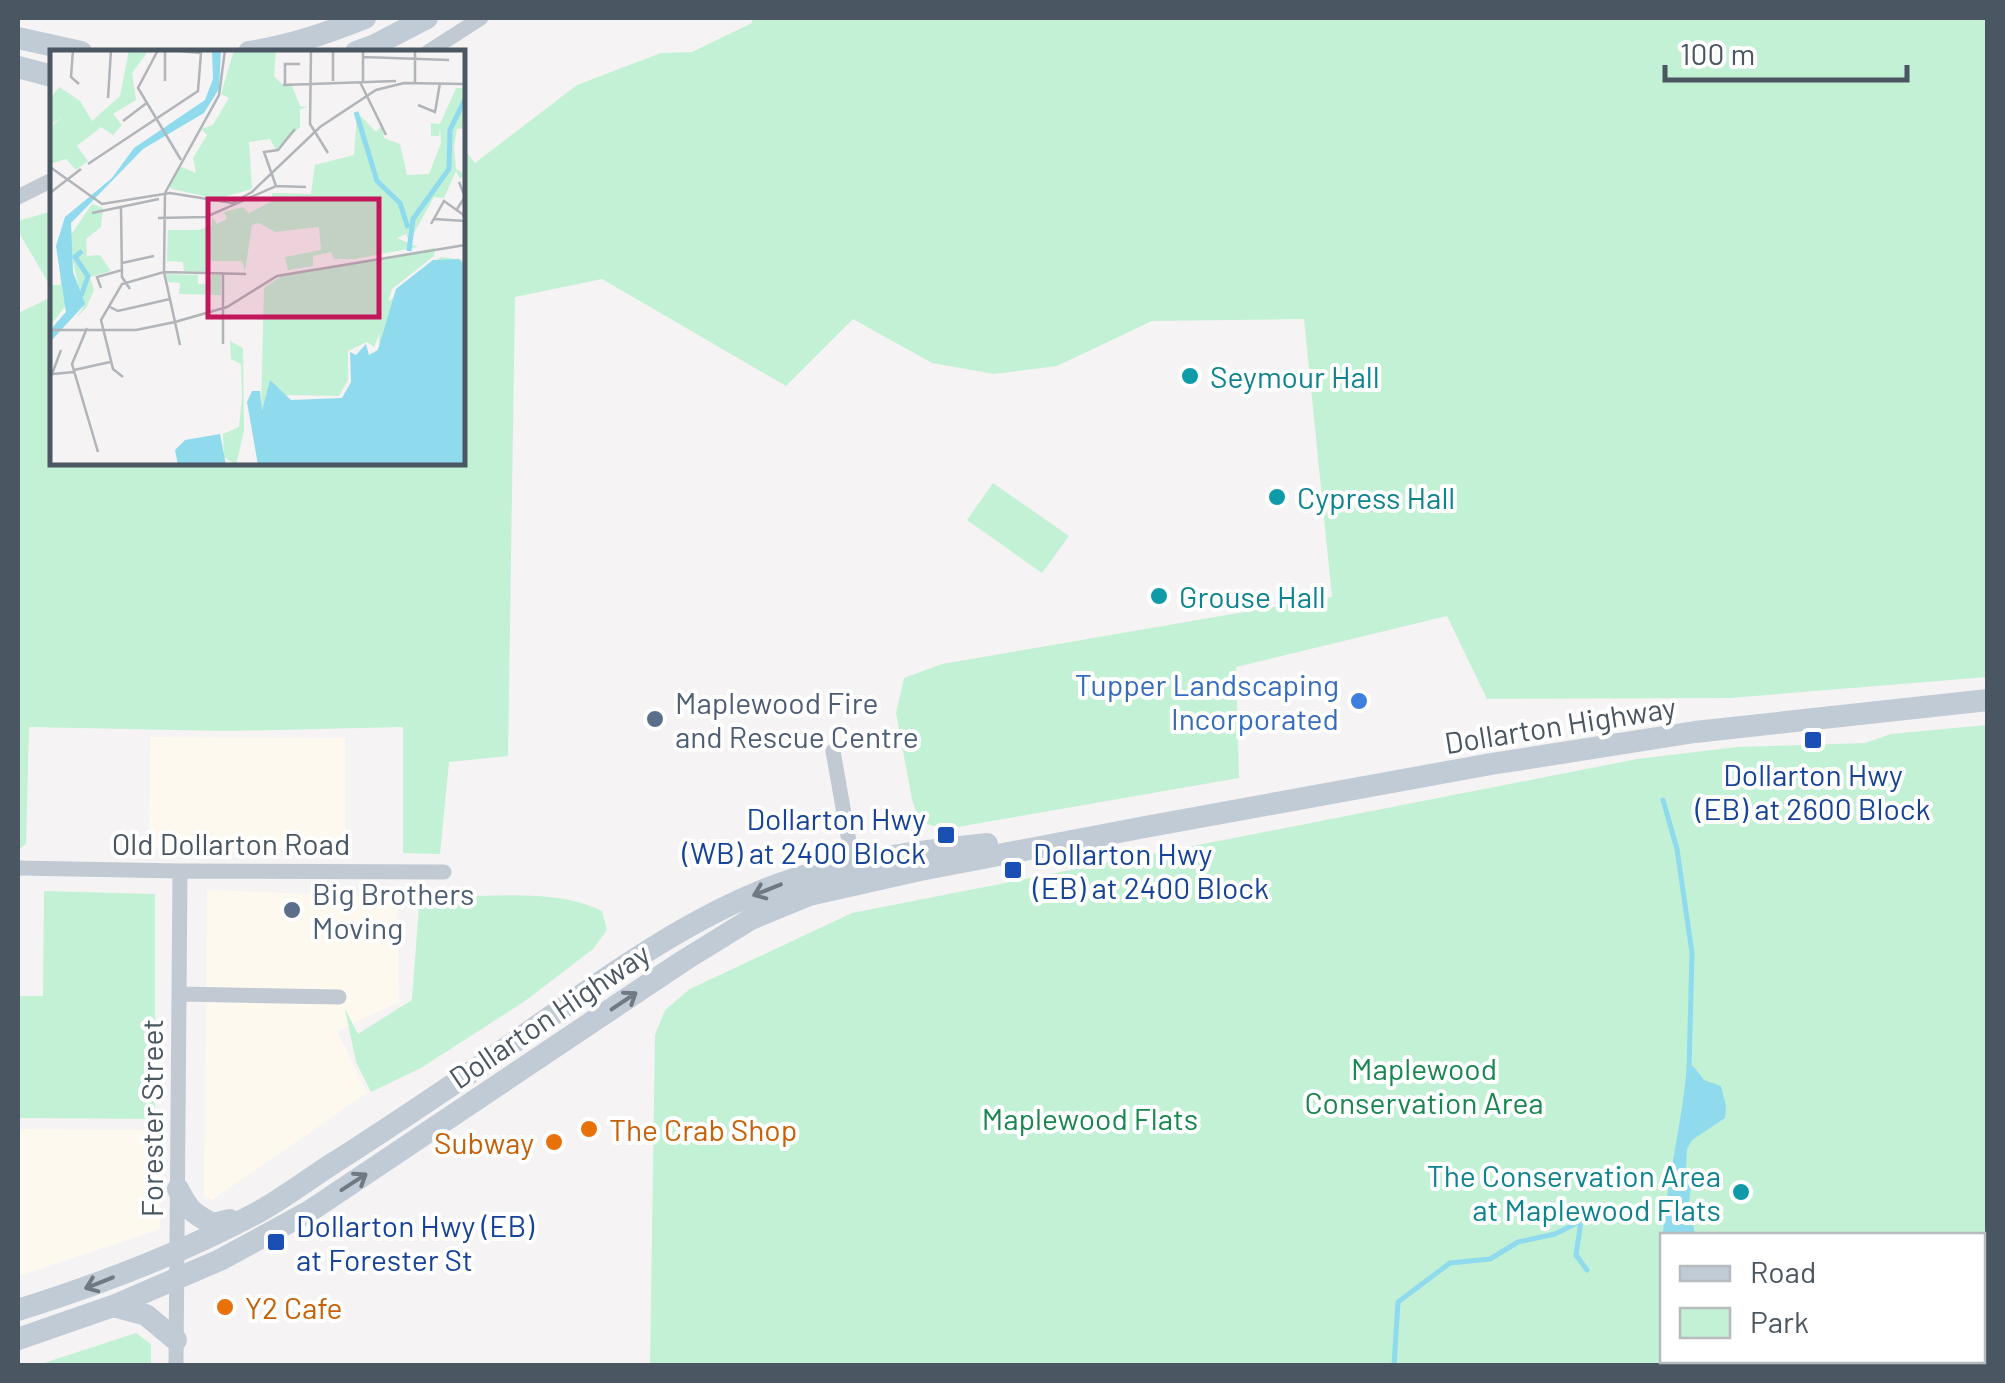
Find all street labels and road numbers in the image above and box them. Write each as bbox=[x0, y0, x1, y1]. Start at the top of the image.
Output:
street label: Dollarton Highway bbox=[1442, 688, 1678, 760]
street label: Old Dollarton Road bbox=[112, 825, 350, 861]
street label: Dollarton Highway bbox=[442, 935, 656, 1095]
street label: Forester Street bbox=[133, 1019, 169, 1217]

